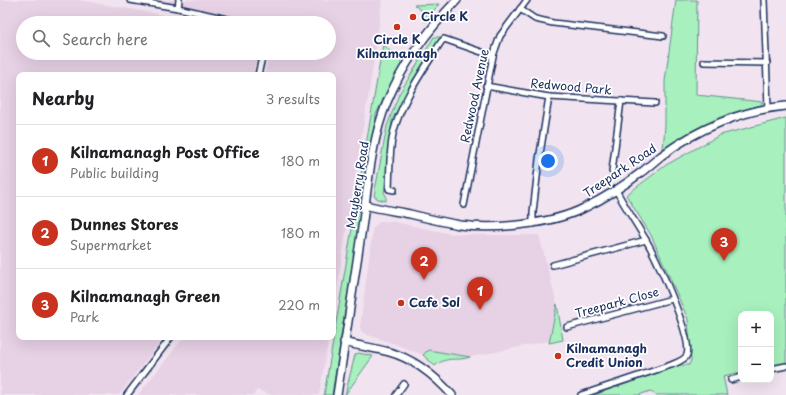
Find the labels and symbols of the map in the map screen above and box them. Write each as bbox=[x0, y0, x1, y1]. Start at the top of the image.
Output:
place label: Circle K bbox=[421, 7, 468, 25]
marker: Circle K bbox=[408, 12, 418, 22]
marker: Circle K Kilnamanagh bbox=[392, 22, 402, 32]
place label: Circle K Kilnamanagh bbox=[357, 30, 437, 62]
street label: Redwood Avenue bbox=[455, 47, 493, 144]
street label: Redwood Park bbox=[530, 73, 612, 99]
street label: Treepark Road bbox=[579, 139, 660, 201]
street label: Mayberry Road bbox=[341, 140, 373, 230]
your location bbox=[538, 151, 558, 171]
pin: 3 bbox=[711, 228, 737, 261]
pin: 2 bbox=[411, 247, 437, 280]
pin: 1 bbox=[467, 277, 493, 310]
street label: Treepark Close bbox=[573, 282, 661, 322]
place label: Cafe Sol bbox=[409, 293, 460, 311]
marker: Cafe Sol bbox=[396, 298, 406, 308]
place label: Kilnamanagh Credit Union bbox=[566, 339, 647, 371]
marker: Kilnamanagh Credit Union bbox=[553, 351, 563, 361]

